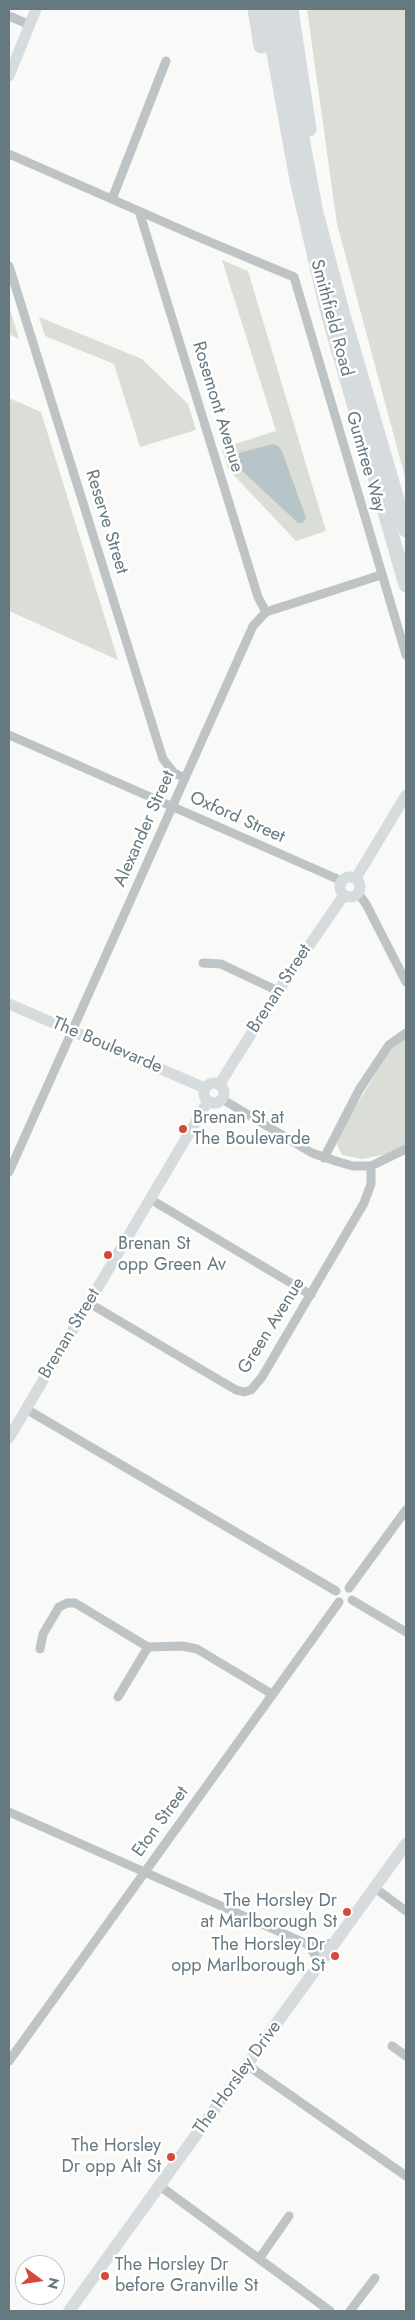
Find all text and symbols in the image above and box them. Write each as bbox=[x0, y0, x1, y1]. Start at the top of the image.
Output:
street label: Smithfield Road bbox=[305, 257, 357, 379]
street label: Rosemont Avenue bbox=[187, 339, 247, 475]
street label: Gumtree Way bbox=[340, 409, 390, 515]
street label: Reserve Street bbox=[80, 467, 132, 577]
street label: Alexander Street bbox=[110, 768, 180, 890]
street label: Oxford Street bbox=[186, 787, 288, 849]
street label: Brenan Street bbox=[243, 941, 317, 1037]
street label: The Boulevarde bbox=[49, 1013, 165, 1079]
place label: Brenan St at The Boulevarde bbox=[193, 1108, 310, 1150]
marker: Brenan St at The Boulevarde bbox=[177, 1123, 189, 1135]
place label: Brenan St opp Green Av bbox=[118, 1234, 226, 1276]
marker: Brenan St opp Green Av bbox=[102, 1249, 114, 1261]
street label: Green Avenue bbox=[234, 1274, 310, 1378]
street label: Brenan Street bbox=[35, 1285, 105, 1383]
street label: Eton Street bbox=[128, 1783, 194, 1861]
place label: The Horsley Dr at Marlborough St bbox=[201, 1891, 337, 1934]
marker: The Horsley Dr at Marlborough St bbox=[341, 1906, 353, 1918]
place label: The Horsley Dr opp Marlborough St bbox=[171, 1935, 325, 1978]
marker: The Horsley Dr opp Marlborough St bbox=[329, 1950, 341, 1962]
street label: The Horsley Drive bbox=[190, 2017, 286, 2139]
place label: The Horsley Dr opp Alt St bbox=[62, 2136, 161, 2178]
marker: The Horsley Dr opp Alt St bbox=[165, 2151, 177, 2163]
north arrow bbox=[15, 2255, 65, 2305]
place label: The Horsley Dr before Granville St bbox=[115, 2255, 258, 2298]
marker: The Horsley Dr before Granville St bbox=[99, 2270, 111, 2282]
text: N bbox=[43, 2276, 65, 2291]

